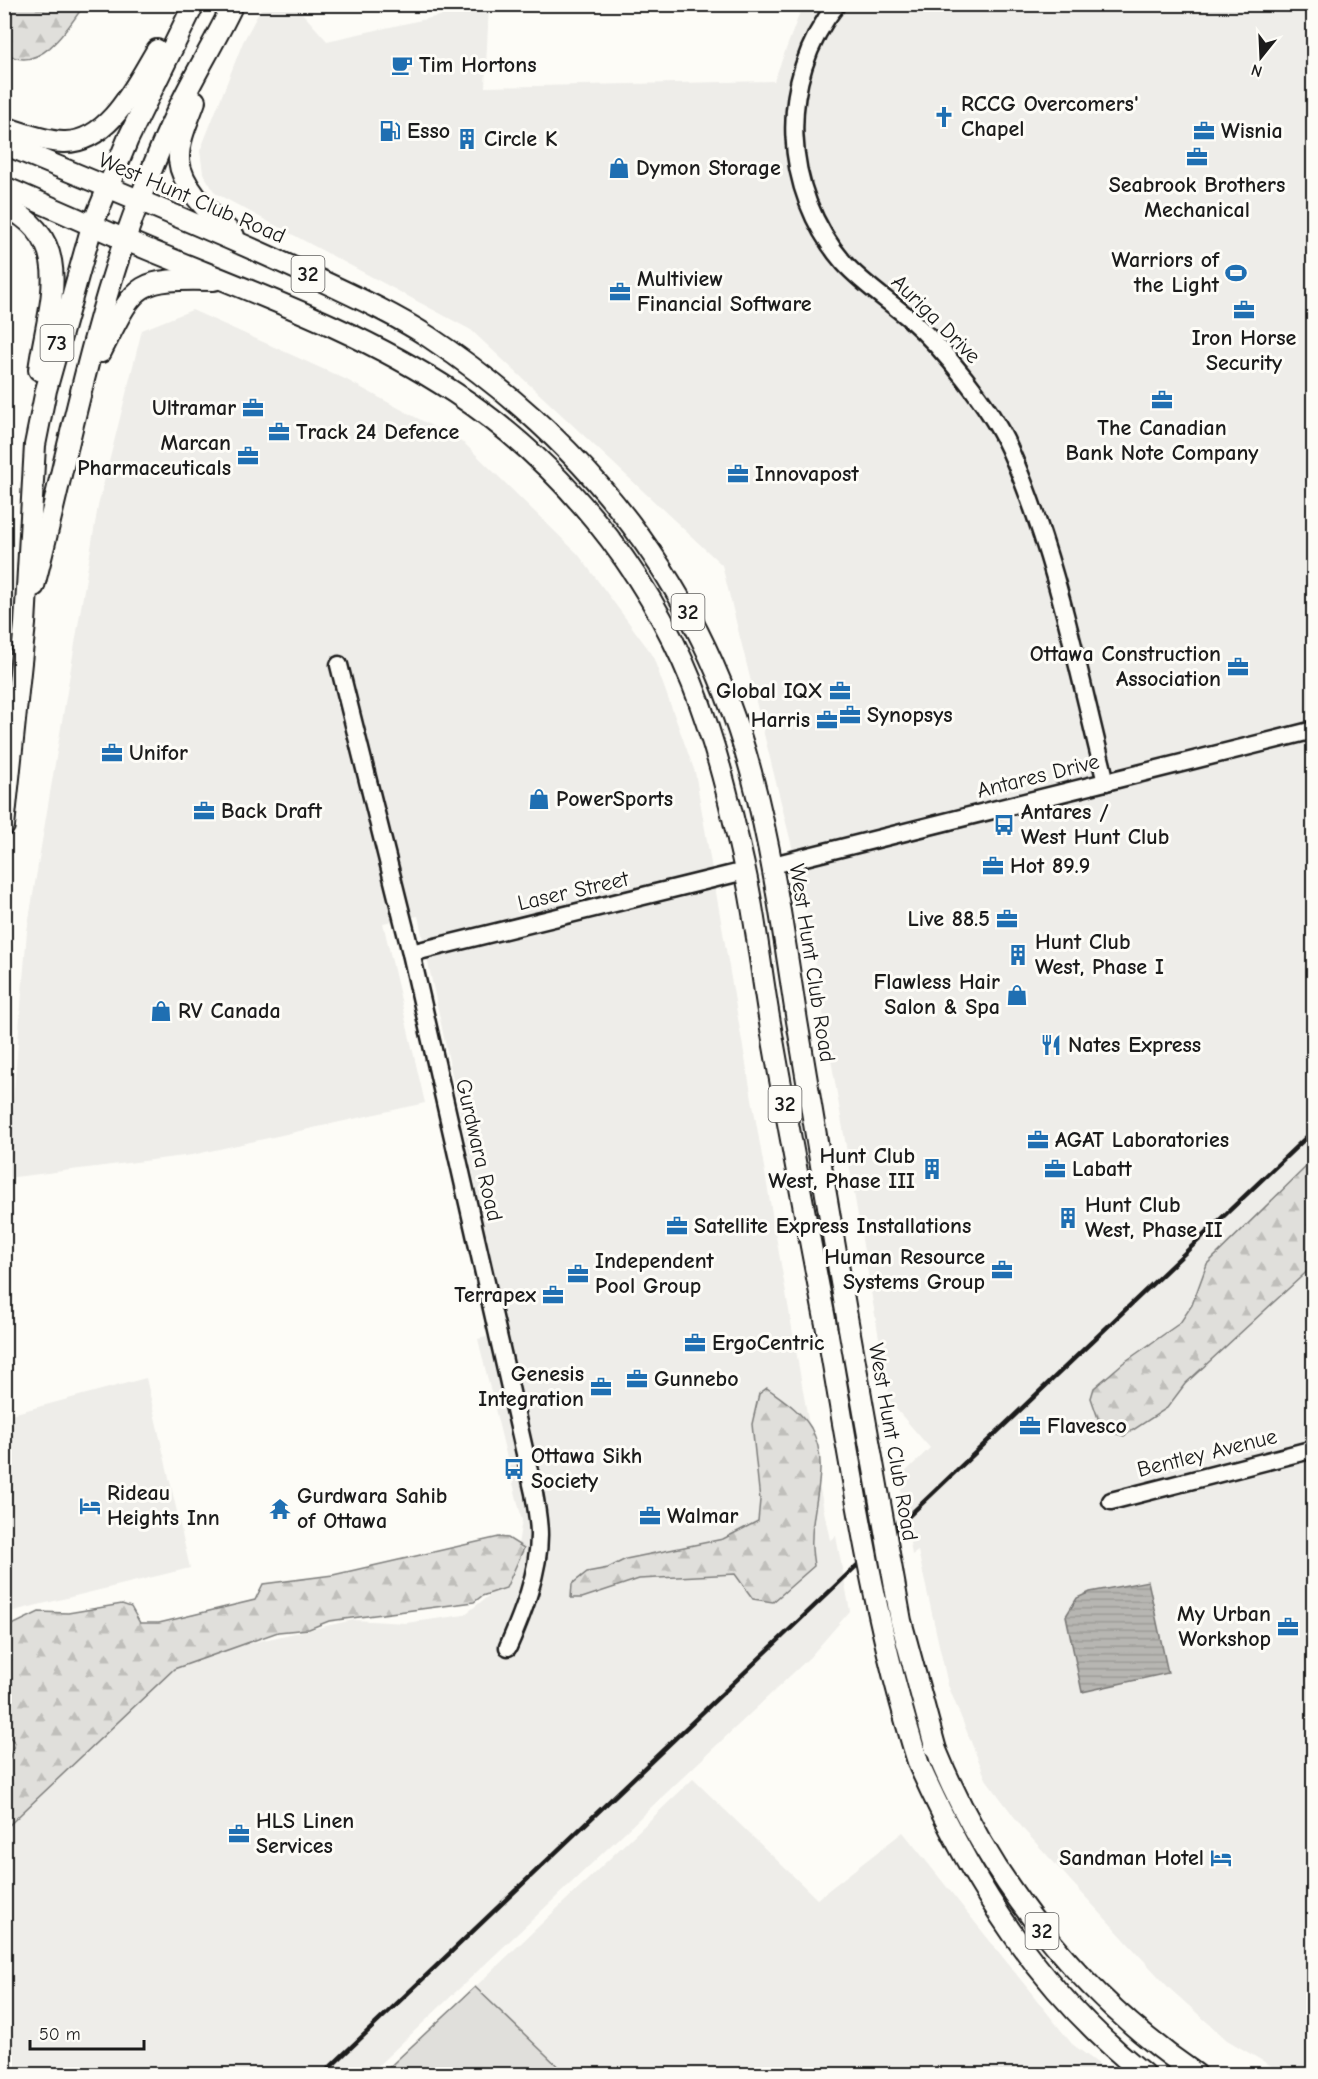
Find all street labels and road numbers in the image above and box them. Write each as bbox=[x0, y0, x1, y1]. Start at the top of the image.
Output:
street label: West Hunt Club Road bbox=[95, 147, 289, 249]
road number: 32 bbox=[292, 256, 324, 292]
street label: Auriga Drive bbox=[886, 269, 986, 369]
road number: 73 bbox=[40, 325, 74, 361]
road number: 32 bbox=[672, 594, 704, 630]
street label: Antares Drive bbox=[974, 748, 1102, 804]
street label: West Hunt Club Road bbox=[783, 862, 841, 1064]
street label: Laser Street bbox=[515, 865, 632, 916]
street label: Gurdwara Road bbox=[450, 1076, 508, 1224]
road number: 32 bbox=[768, 1086, 802, 1122]
street label: West Hunt Club Road bbox=[863, 1341, 923, 1543]
street label: Bentley Avenue bbox=[1134, 1423, 1280, 1483]
road number: 32 bbox=[1026, 1913, 1058, 1949]

